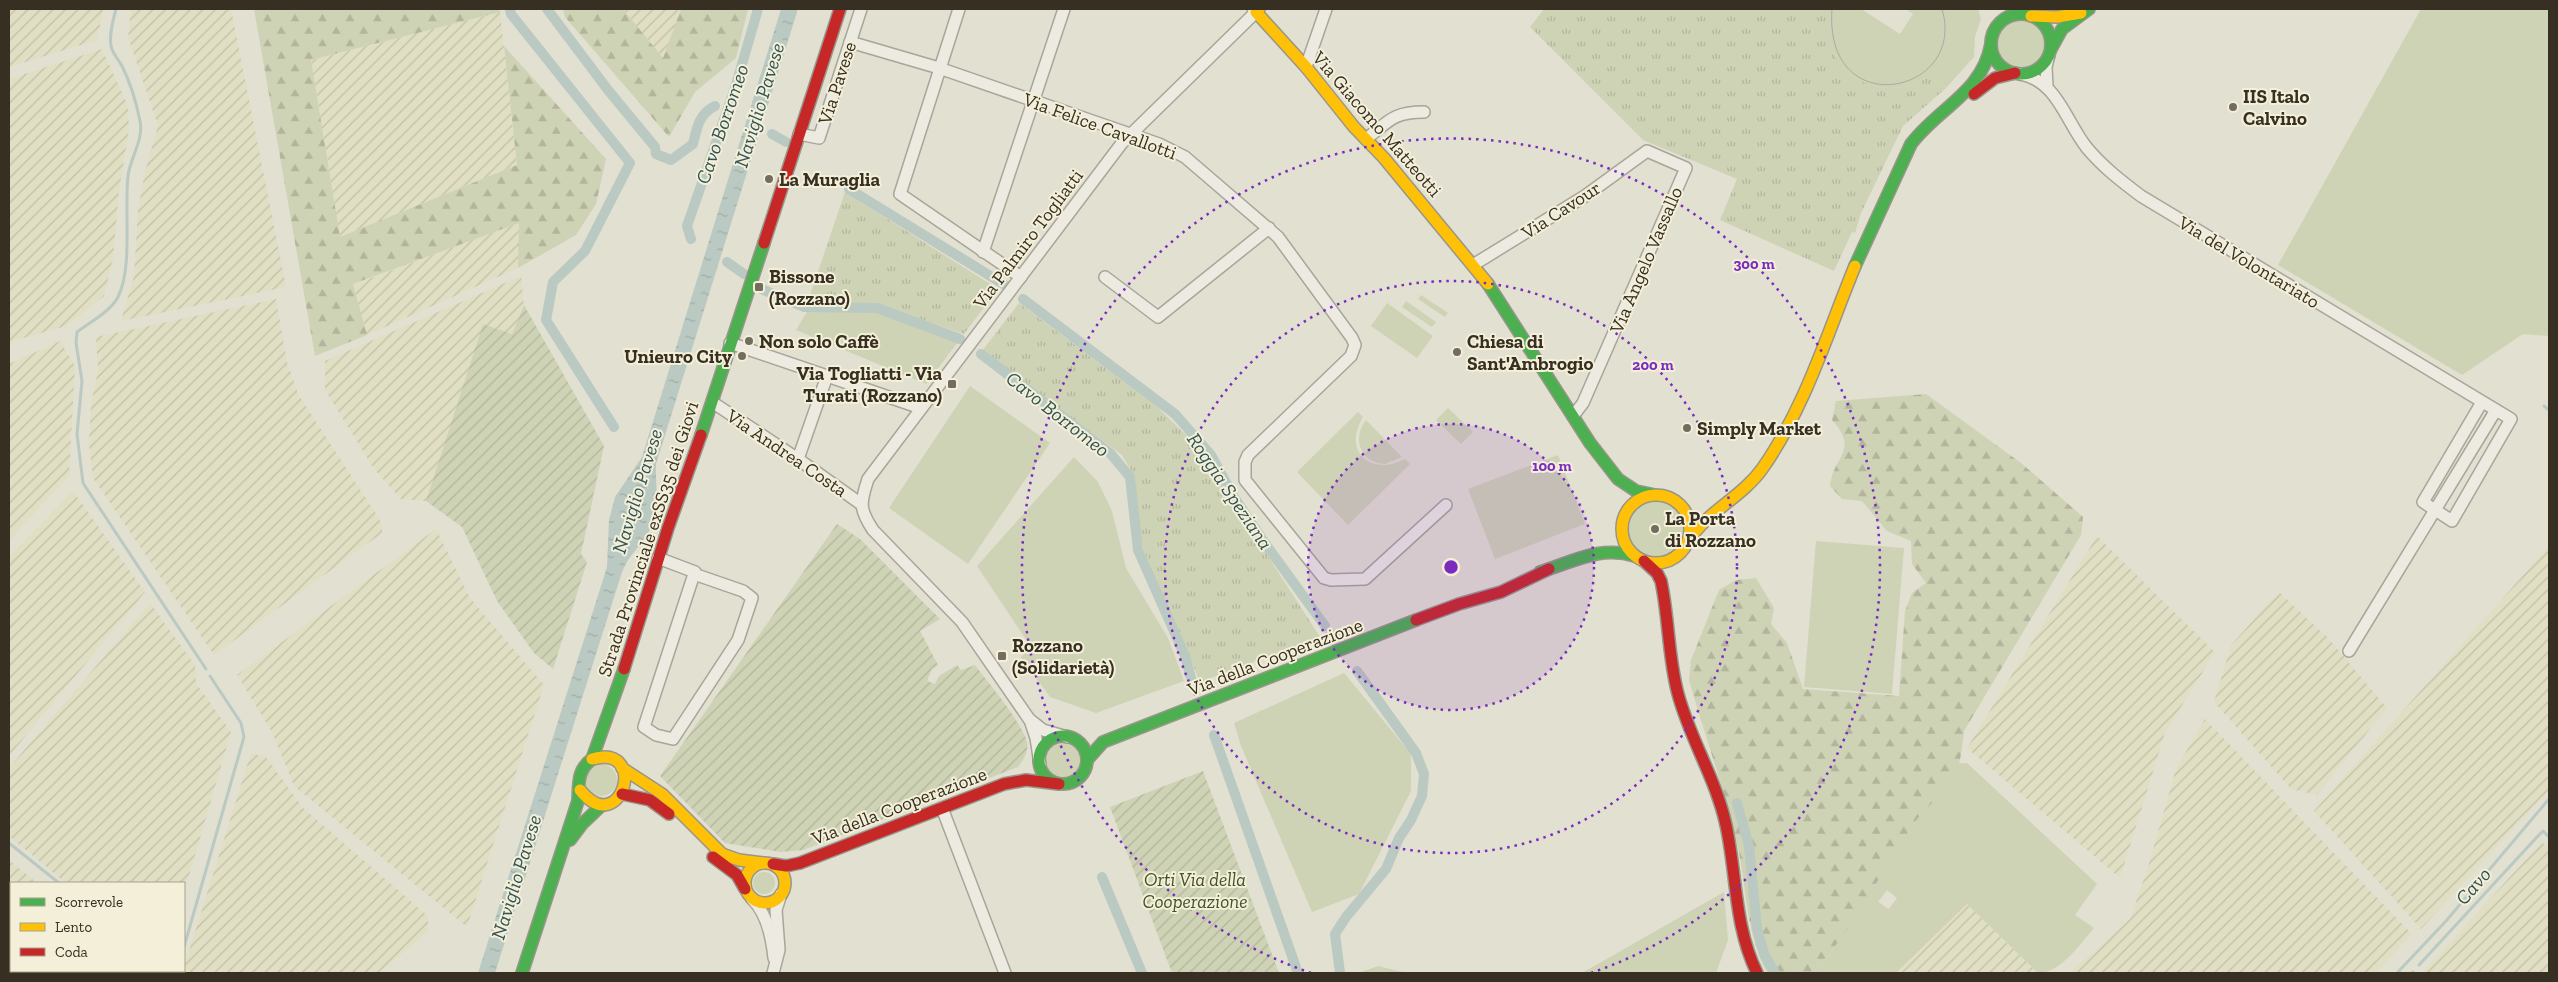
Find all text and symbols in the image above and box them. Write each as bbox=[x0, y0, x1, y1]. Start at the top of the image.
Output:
street label: Via Pavese bbox=[812, 39, 861, 128]
water label: Naviglio Pavese bbox=[729, 40, 789, 170]
street label: Via Giacomo Matteotti bbox=[1307, 46, 1446, 201]
water label: Cavo Borromeo bbox=[690, 61, 754, 187]
place label: IIS Italo Calvino bbox=[2243, 85, 2310, 130]
street label: Via Felice Cavallotti bbox=[1019, 87, 1180, 164]
marker: IIS Italo Calvino bbox=[2227, 101, 2239, 113]
street label: Via Palmiro Togliatti bbox=[967, 165, 1088, 314]
place label: La Muraglia bbox=[779, 168, 881, 191]
marker: La Muraglia bbox=[763, 173, 775, 185]
street label: Via Cavour bbox=[1516, 176, 1605, 245]
street label: Via Angelo Vassallo bbox=[1604, 183, 1687, 338]
street label: Via del Volontariato bbox=[2173, 210, 2324, 313]
text: 300 m bbox=[1733, 255, 1775, 273]
place label: Bissone (Rozzano) bbox=[769, 265, 850, 310]
marker: Bissone (Rozzano) bbox=[753, 281, 765, 293]
place label: Non solo Caffè bbox=[759, 330, 879, 353]
place label: Chiesa di Sant'Ambrogio bbox=[1467, 330, 1593, 375]
marker: Non solo Caffè bbox=[743, 335, 755, 347]
place label: Unieuro City bbox=[624, 345, 732, 368]
marker: Chiesa di Sant'Ambrogio bbox=[1451, 346, 1463, 358]
marker: Unieuro City bbox=[736, 350, 748, 362]
text: 200 m bbox=[1632, 356, 1674, 374]
place label: Via Togliatti - Via Turati (Rozzano) bbox=[797, 362, 943, 407]
water label: Cavo Borromeo bbox=[1001, 366, 1115, 462]
marker: Via Togliatti - Via Turati (Rozzano) bbox=[946, 378, 958, 390]
street label: Strada Provinciale exSS35 dei Giovi bbox=[593, 398, 703, 680]
street label: Via Andrea Costa bbox=[721, 404, 852, 502]
place label: Simply Market bbox=[1697, 417, 1821, 440]
marker: Simply Market bbox=[1681, 422, 1693, 434]
water label: Naviglio Pavese bbox=[607, 426, 667, 556]
water label: Roggia Speziana bbox=[1182, 428, 1278, 554]
text: 100 m bbox=[1532, 457, 1572, 475]
place label: La Porta di Rozzano bbox=[1665, 507, 1756, 552]
marker: La Porta di Rozzano bbox=[1649, 523, 1661, 535]
centre of rings bbox=[1442, 558, 1460, 576]
street label: Via della Cooperazione bbox=[1183, 613, 1366, 701]
place label: Rozzano (Solidarietà) bbox=[1012, 634, 1115, 679]
marker: Rozzano (Solidarietà) bbox=[996, 650, 1008, 662]
street label: Via della Cooperazione bbox=[807, 762, 990, 850]
water label: Naviglio Pavese bbox=[486, 812, 546, 942]
water label: Cavo bbox=[2450, 862, 2496, 910]
park label: Orti Via della Cooperazione bbox=[1142, 868, 1248, 913]
legend bbox=[10, 882, 185, 972]
text: Scorrevole bbox=[55, 893, 123, 911]
text: Lento bbox=[55, 918, 92, 936]
text: Coda bbox=[55, 943, 88, 961]

